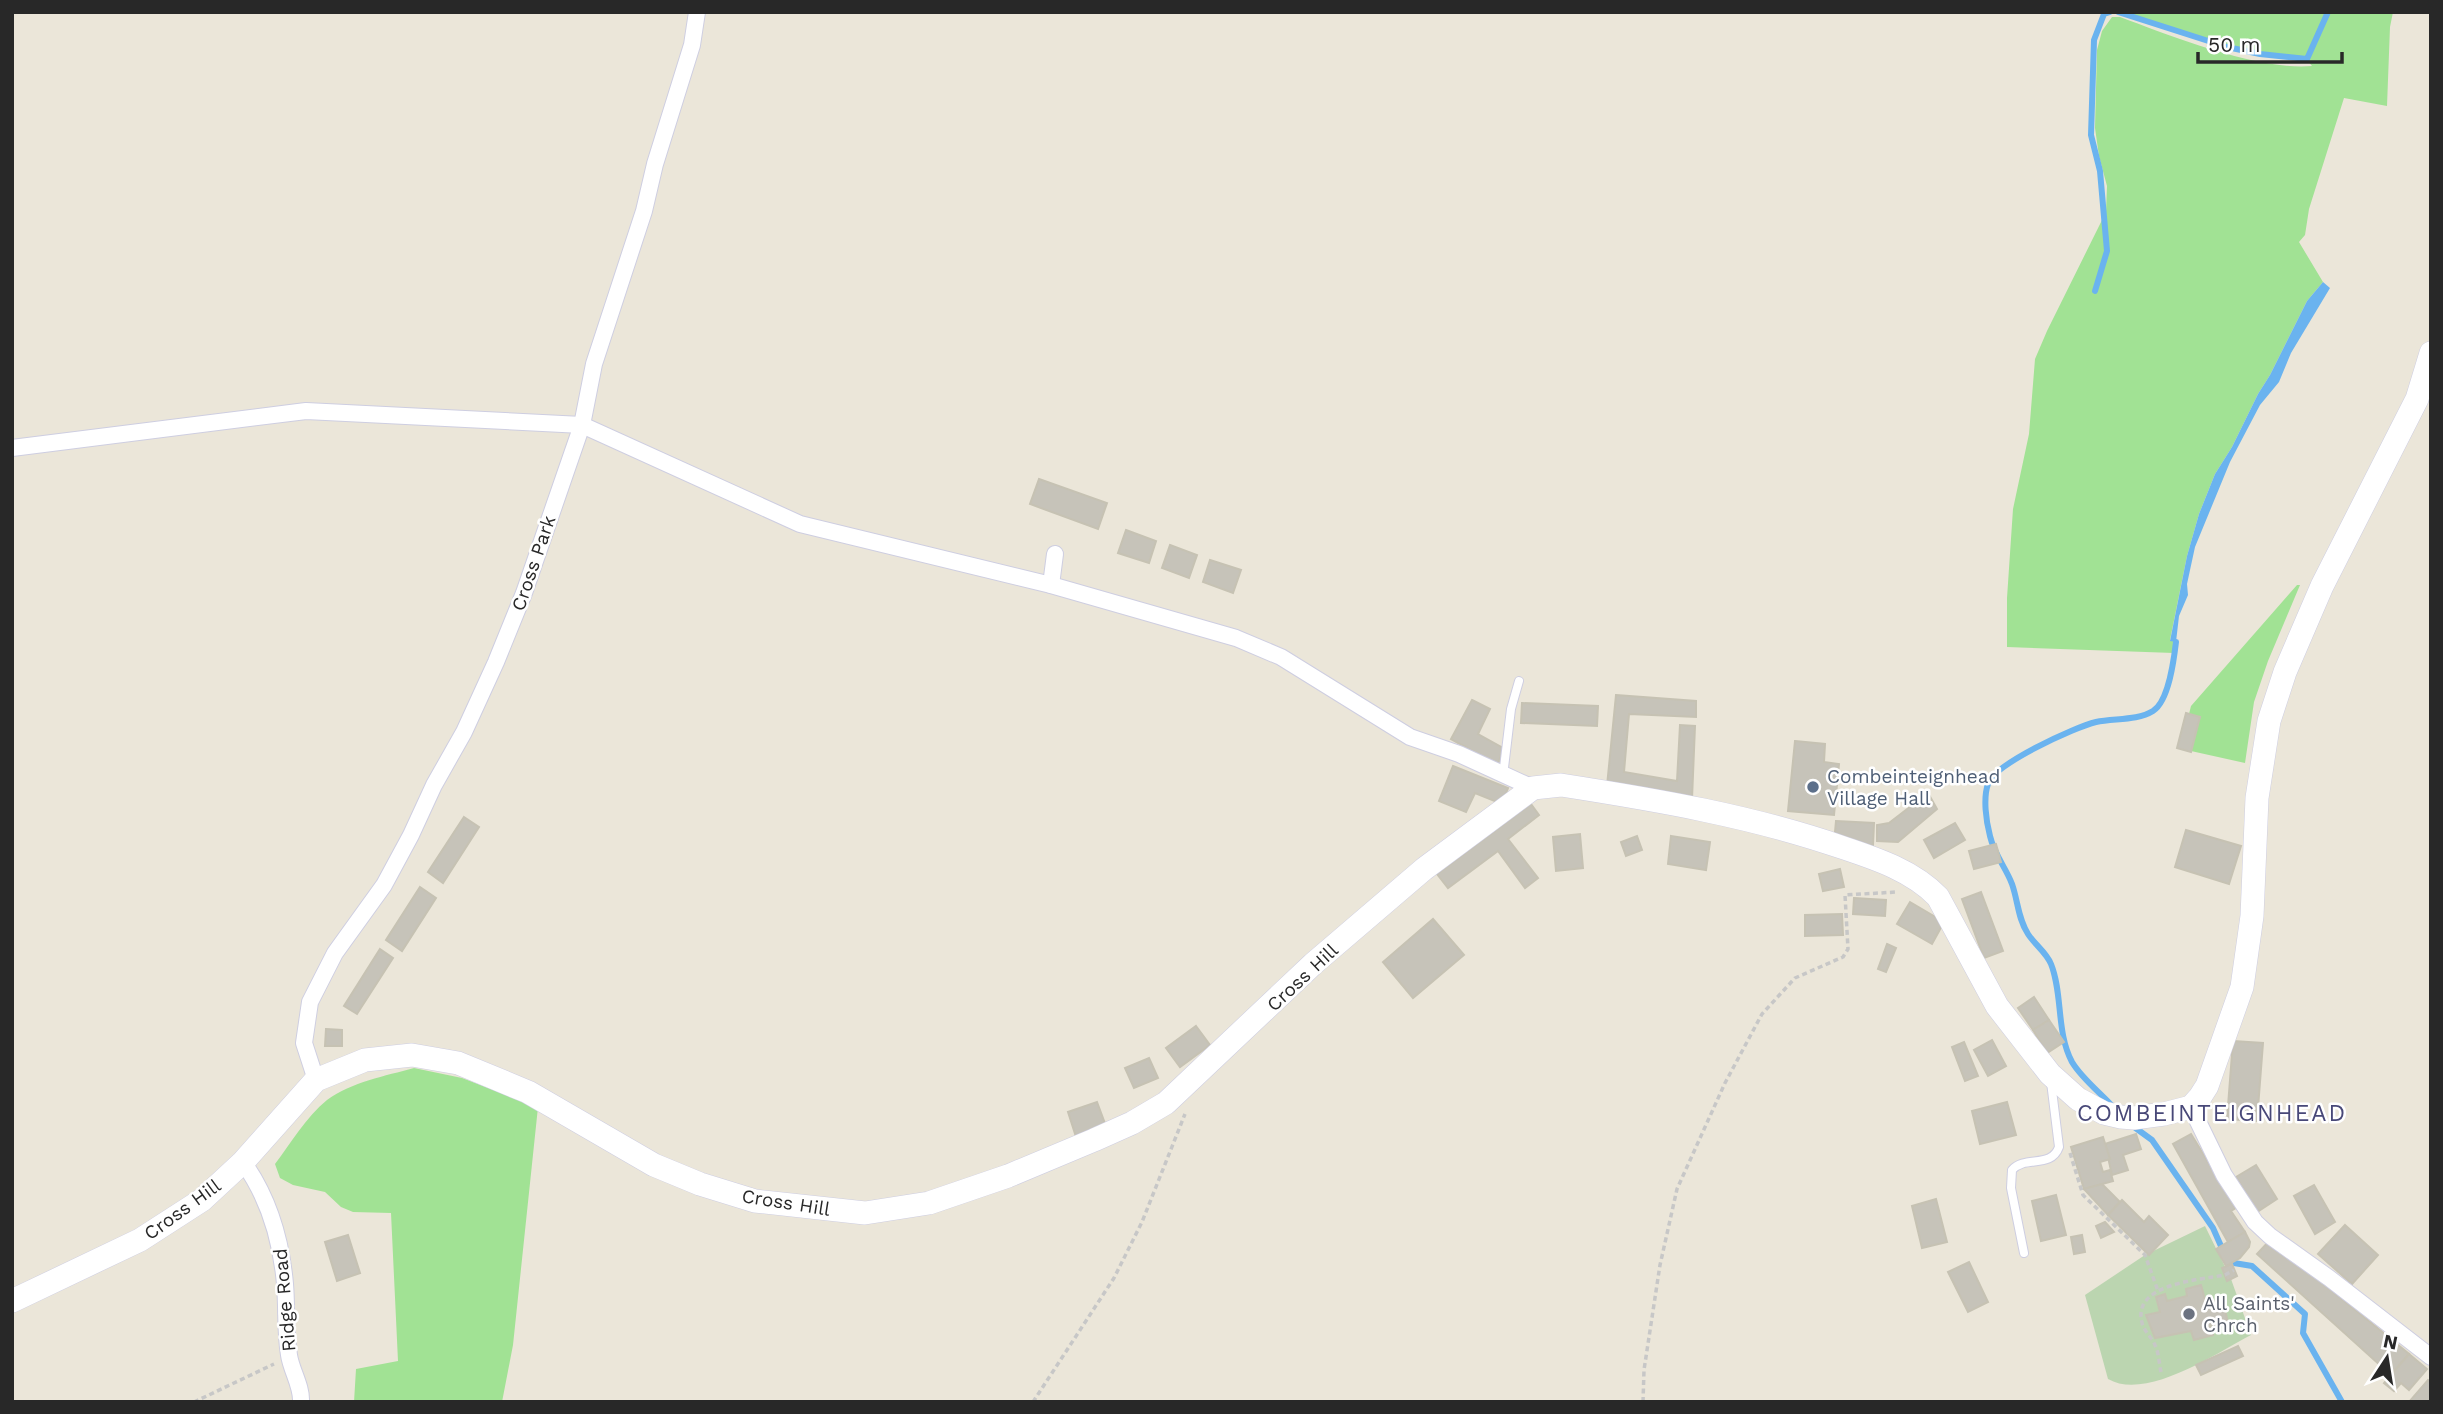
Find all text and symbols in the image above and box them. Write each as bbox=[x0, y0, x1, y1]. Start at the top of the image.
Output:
scale bar bbox=[2198, 21, 2342, 65]
text: 50 m bbox=[2208, 32, 2260, 57]
street label: Cross Park bbox=[506, 512, 561, 614]
place label: Combeinteignhead Village Hall bbox=[1827, 765, 2000, 810]
marker: Combeinteignhead Village Hall bbox=[1805, 779, 1821, 795]
street label: Cross Hill bbox=[1262, 938, 1343, 1016]
district label: COMBEINTEIGNHEAD bbox=[2077, 1100, 2347, 1127]
street label: Cross Hill bbox=[140, 1174, 225, 1245]
street label: Cross Hill bbox=[740, 1184, 832, 1221]
street label: Ridge Road bbox=[269, 1247, 300, 1352]
place label: All Saints' Chrch bbox=[2203, 1292, 2295, 1337]
marker: All Saints' Chrch bbox=[2181, 1306, 2197, 1322]
north arrow bbox=[2352, 1323, 2422, 1393]
text: N bbox=[2381, 1329, 2400, 1355]

